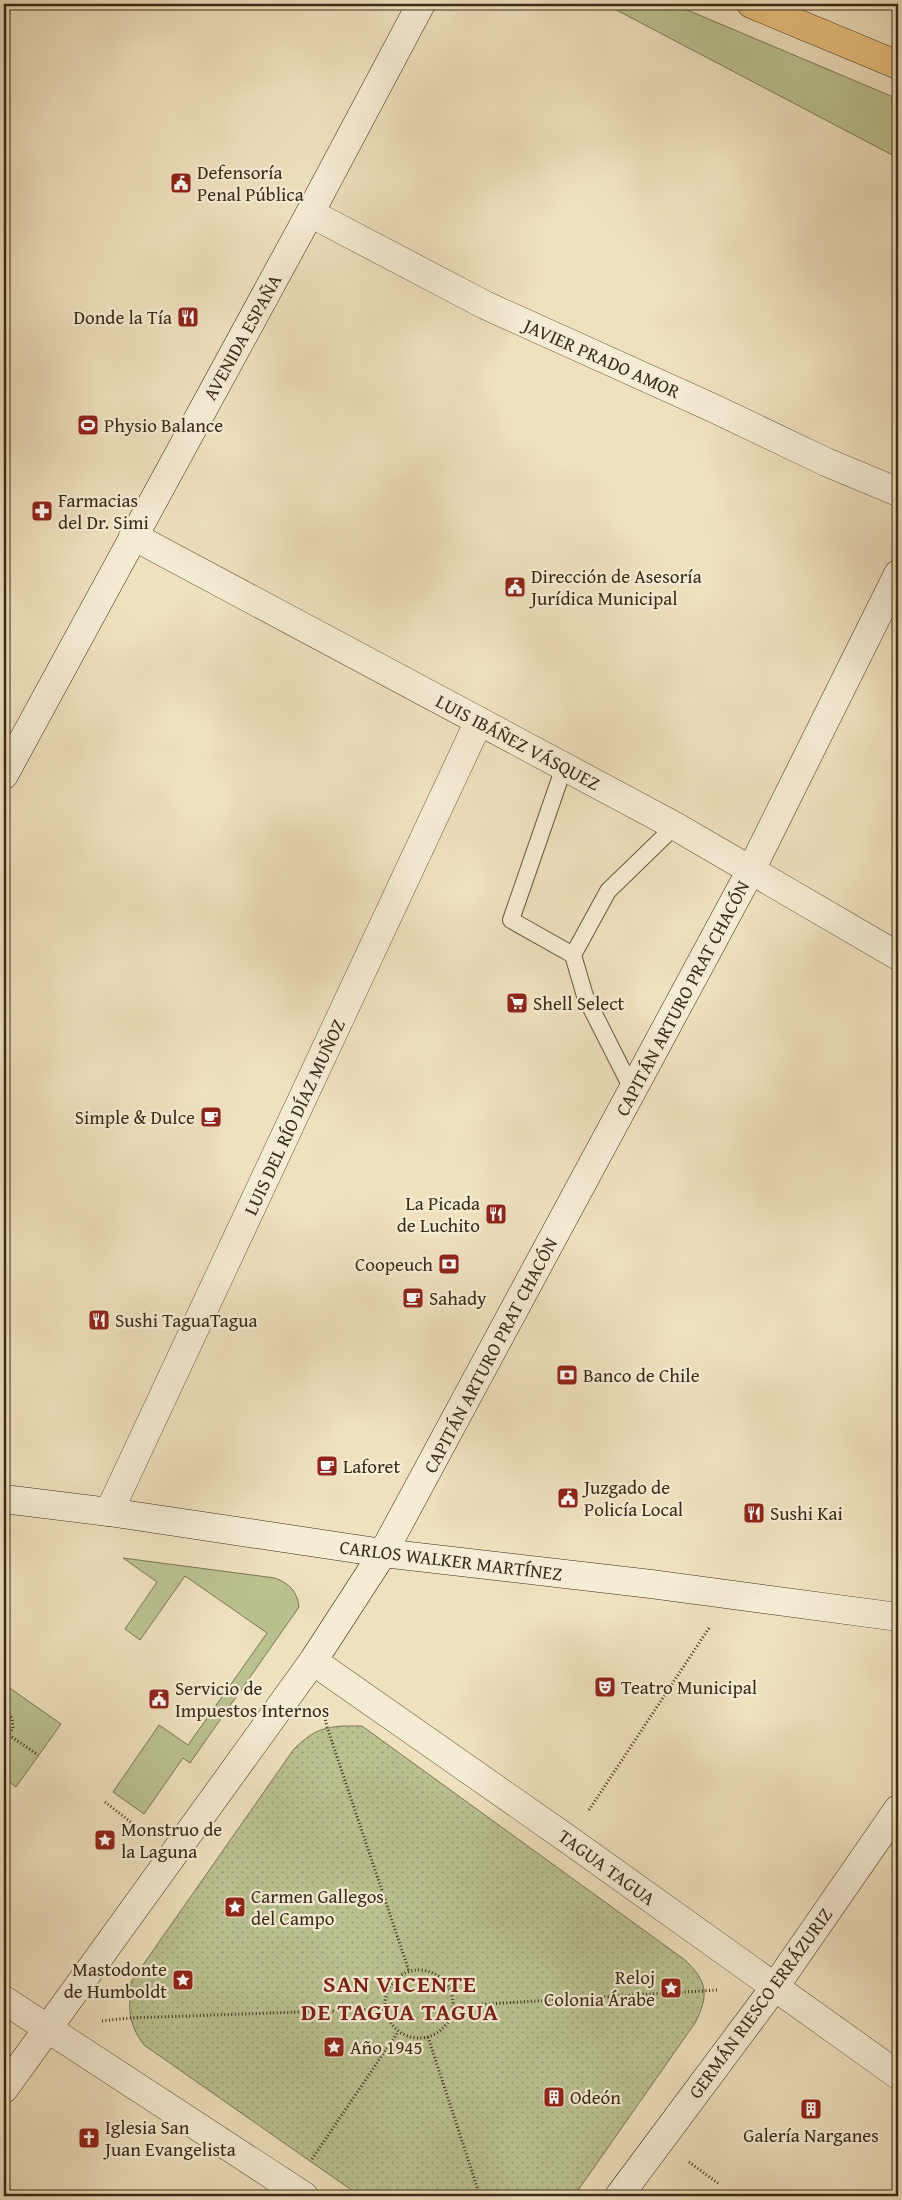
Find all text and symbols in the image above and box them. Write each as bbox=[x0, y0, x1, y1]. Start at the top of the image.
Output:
place label: Defensoría Penal Pública bbox=[197, 158, 304, 208]
public building icon: Defensoría Penal Pública bbox=[169, 171, 193, 195]
street label: AVENIDA ESPAÑA bbox=[196, 268, 289, 405]
place label: Donde la Tía bbox=[73, 303, 172, 331]
restaurant icon: Donde la Tía bbox=[176, 305, 200, 329]
street label: JAVIER PRADO AMOR bbox=[517, 310, 685, 405]
place label: Physio Balance bbox=[104, 411, 223, 439]
sports icon: Physio Balance bbox=[76, 413, 100, 437]
place label: Farmacias del Dr. Simi bbox=[58, 486, 149, 536]
pharmacy icon: Farmacias del Dr. Simi bbox=[30, 499, 54, 523]
place label: Dirección de Asesoría Jurídica Municipal bbox=[529, 562, 702, 612]
public building icon: Dirección de Asesoría Jurídica Municipal bbox=[503, 575, 527, 599]
street label: LUIS IBÁÑEZ VÁSQUEZ bbox=[431, 687, 605, 797]
street label: CAPITÁN ARTURO PRAT CHACÓN bbox=[608, 875, 756, 1121]
place label: Shell Select bbox=[533, 989, 625, 1017]
supermarket icon: Shell Select bbox=[505, 991, 529, 1015]
street label: LUIS DEL RÍO DÍAZ MUÑOZ bbox=[236, 1014, 352, 1220]
place label: Simple & Dulce bbox=[75, 1103, 195, 1131]
cafe icon: Simple & Dulce bbox=[199, 1105, 223, 1129]
place label: La Picada de Luchito bbox=[397, 1189, 480, 1239]
restaurant icon: La Picada de Luchito bbox=[484, 1202, 508, 1226]
street label: CAPITÁN ARTURO PRAT CHACÓN bbox=[416, 1232, 564, 1478]
place label: Coopeuch bbox=[355, 1250, 433, 1278]
bank icon: Coopeuch bbox=[437, 1252, 461, 1276]
place label: Sahady bbox=[429, 1284, 487, 1312]
cafe icon: Sahady bbox=[401, 1286, 425, 1310]
place label: Sushi TaguaTagua bbox=[115, 1306, 258, 1334]
restaurant icon: Sushi TaguaTagua bbox=[87, 1308, 111, 1332]
place label: Banco de Chile bbox=[583, 1361, 700, 1389]
bank icon: Banco de Chile bbox=[555, 1363, 579, 1387]
place label: Laforet bbox=[343, 1452, 400, 1480]
cafe icon: Laforet bbox=[315, 1454, 339, 1478]
place label: Juzgado de Policía Local bbox=[582, 1473, 683, 1523]
public building icon: Juzgado de Policía Local bbox=[556, 1486, 580, 1510]
place label: Sushi Kai bbox=[770, 1499, 843, 1527]
restaurant icon: Sushi Kai bbox=[742, 1501, 766, 1525]
street label: CARLOS WALKER MARTÍNEZ bbox=[338, 1532, 564, 1588]
place label: Teatro Municipal bbox=[621, 1673, 757, 1701]
place label: Servicio de Impuestos Internos bbox=[175, 1674, 329, 1724]
theatre icon: Teatro Municipal bbox=[593, 1675, 617, 1699]
public building icon: Servicio de Impuestos Internos bbox=[147, 1687, 171, 1711]
place label: Monstruo de la Laguna bbox=[121, 1815, 222, 1865]
street label: TAGUA TAGUA bbox=[553, 1822, 662, 1912]
place icon: Monstruo de la Laguna bbox=[93, 1828, 117, 1852]
place label: Carmen Gallegos del Campo bbox=[251, 1882, 384, 1932]
place icon: Carmen Gallegos del Campo bbox=[223, 1895, 247, 1919]
street label: GERMÁN RIESCO ERRÁZURIZ bbox=[681, 1902, 839, 2104]
place label: Mastodonte de Humboldt bbox=[64, 1955, 167, 2005]
place label: Reloj Colonia Árabe bbox=[544, 1963, 655, 2013]
district label: SAN VICENTE DE TAGUA TAGUA bbox=[301, 1966, 499, 2029]
place icon: Mastodonte de Humboldt bbox=[171, 1968, 195, 1992]
place icon: Reloj Colonia Árabe bbox=[659, 1976, 683, 2000]
place label: Año 1945 bbox=[350, 2033, 423, 2061]
place icon: Año 1945 bbox=[322, 2035, 346, 2059]
place label: Odeón bbox=[570, 2083, 621, 2111]
building icon: Odeón bbox=[542, 2085, 566, 2109]
building icon: Galería Narganes bbox=[799, 2097, 823, 2121]
place label: Iglesia San Juan Evangelista bbox=[103, 2113, 236, 2163]
place label: Galería Narganes bbox=[743, 2121, 879, 2149]
church icon: Iglesia San Juan Evangelista bbox=[77, 2126, 101, 2150]

